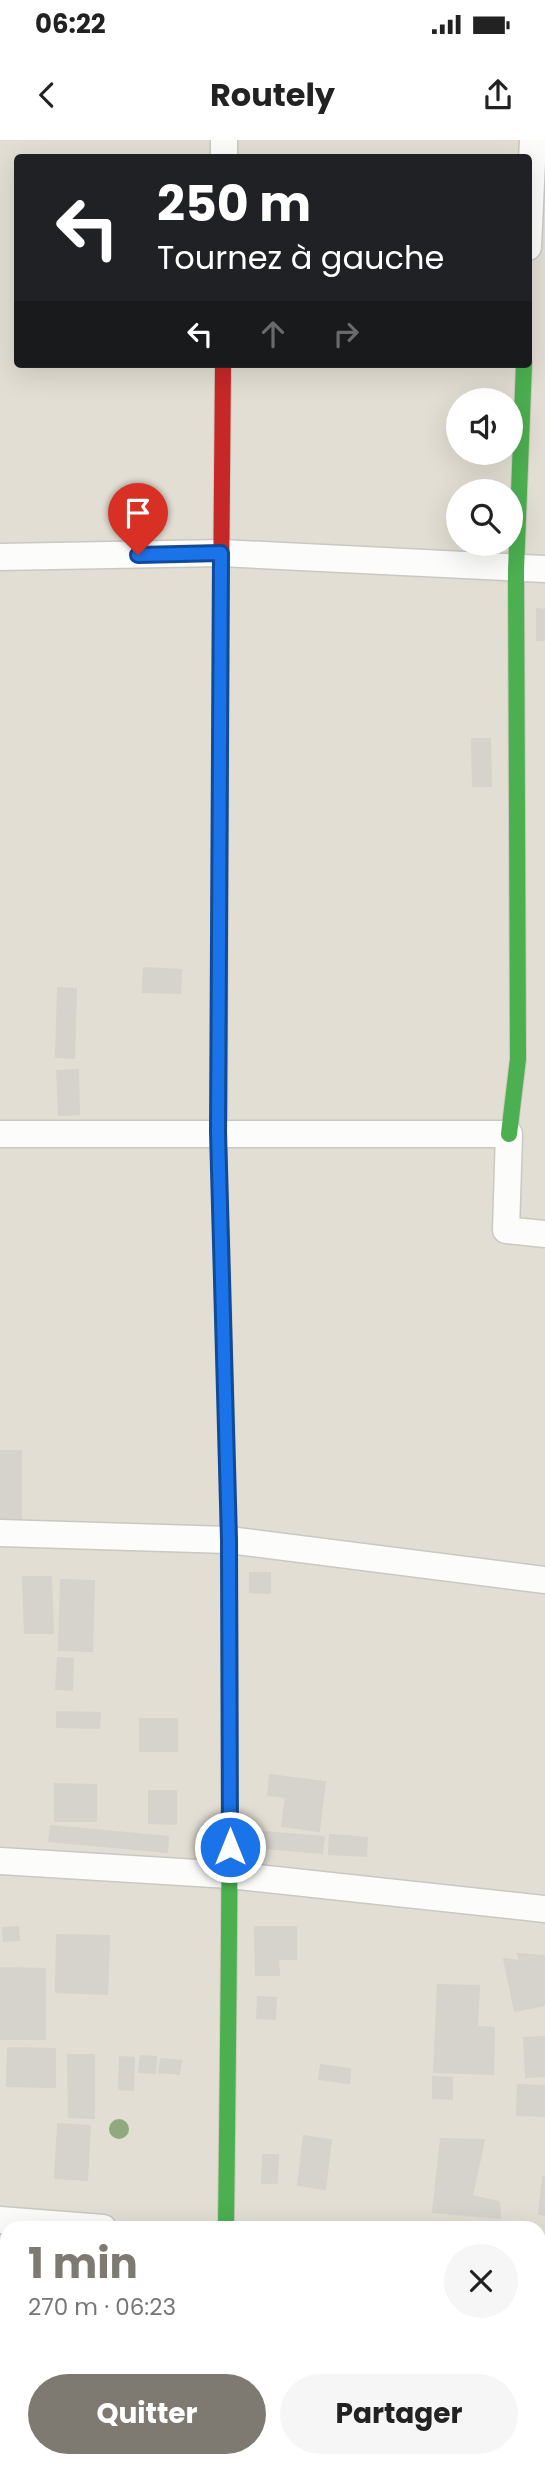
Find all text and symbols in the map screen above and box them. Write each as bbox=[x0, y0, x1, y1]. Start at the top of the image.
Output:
text: 06:22 bbox=[35, 6, 106, 42]
text: Routely bbox=[210, 72, 335, 117]
icon: back bbox=[28, 76, 66, 114]
icon: share bbox=[479, 76, 517, 114]
text: 250 m bbox=[157, 170, 311, 238]
icon: left bbox=[42, 182, 133, 273]
text: Tournez à gauche bbox=[157, 235, 444, 280]
icon: left bbox=[181, 315, 219, 353]
icon: ahead bbox=[254, 315, 292, 353]
icon: right bbox=[327, 315, 365, 353]
map controls bbox=[446, 388, 523, 556]
button: sound bbox=[446, 388, 523, 465]
button: search bbox=[446, 479, 523, 556]
pin bbox=[108, 483, 168, 555]
icon: arrive bbox=[119, 494, 157, 532]
position arrow bbox=[193, 1810, 267, 1884]
text: 1 min bbox=[28, 2234, 138, 2293]
button: close bbox=[444, 2244, 518, 2318]
text: 270 m · 06:23 bbox=[28, 2291, 176, 2323]
button: Quitter bbox=[28, 2374, 266, 2454]
button: Partager bbox=[280, 2374, 518, 2454]

